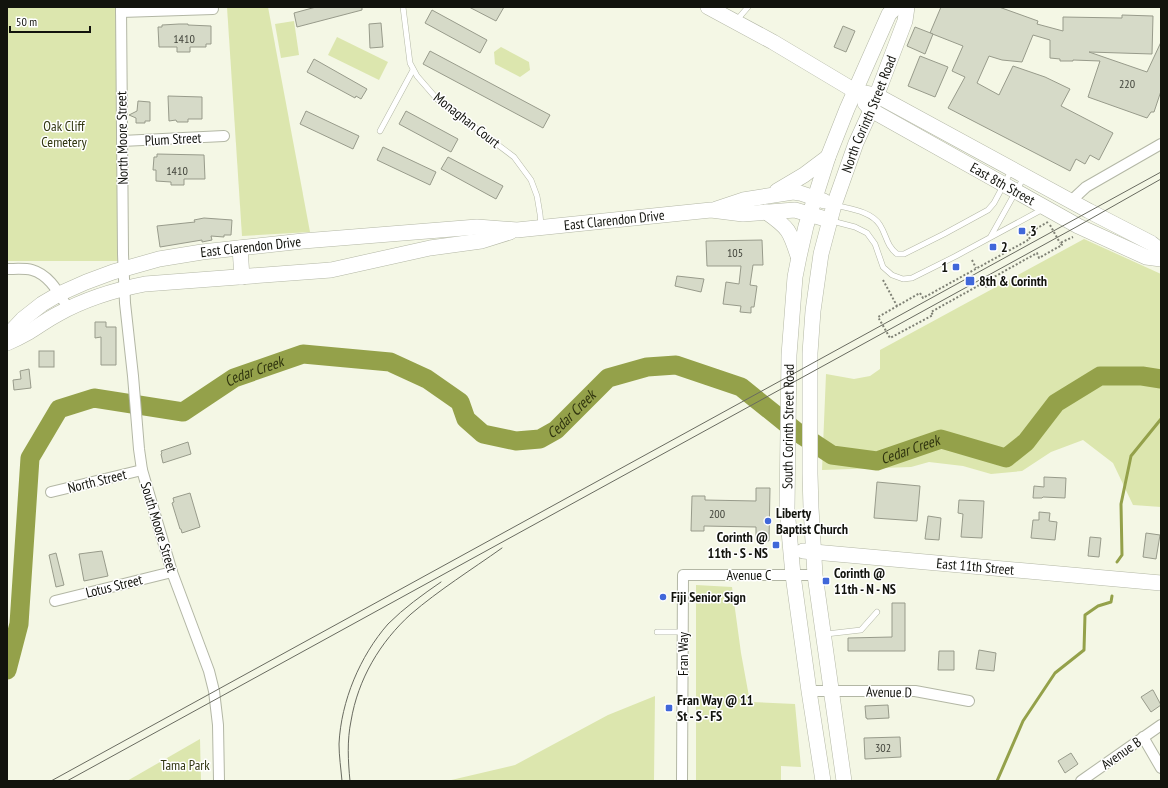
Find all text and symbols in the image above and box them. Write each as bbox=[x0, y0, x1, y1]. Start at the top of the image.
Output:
scale bar bbox=[10, 8, 90, 34]
text: 50 m bbox=[16, 14, 37, 29]
house number: 1410 bbox=[173, 31, 195, 46]
street label: North Corinth Street Road bbox=[837, 53, 900, 175]
house number: 220 bbox=[1119, 76, 1135, 91]
street label: Monaghan Court bbox=[430, 88, 504, 152]
street label: North Moore Street bbox=[112, 91, 132, 185]
park label: Oak Cliff Cemetery bbox=[41, 117, 87, 151]
street label: Plum Street bbox=[144, 129, 202, 149]
street label: East 8th Street bbox=[967, 158, 1038, 209]
house number: 1410 bbox=[166, 163, 188, 178]
street label: East Clarendon Drive bbox=[563, 206, 666, 234]
place label: 3 bbox=[1030, 222, 1037, 240]
marker: 3 bbox=[1017, 226, 1027, 236]
street label: East Clarendon Drive bbox=[200, 232, 302, 261]
place label: 2 bbox=[1001, 238, 1008, 256]
marker: 2 bbox=[988, 242, 998, 252]
house number: 105 bbox=[727, 245, 743, 260]
place label: 1 bbox=[941, 258, 948, 276]
marker: 1 bbox=[951, 262, 961, 272]
place label: 8th & Corinth bbox=[979, 272, 1047, 290]
marker: 8th & Corinth bbox=[964, 275, 976, 287]
water label: Cedar Creek bbox=[220, 351, 288, 391]
street label: South Corinth Street Road bbox=[778, 364, 798, 489]
water label: Cedar Creek bbox=[543, 384, 601, 442]
water label: Cedar Creek bbox=[878, 429, 944, 468]
street label: North Street bbox=[66, 465, 128, 497]
street label: South Moore Street bbox=[137, 480, 181, 575]
place label: Liberty Baptist Church bbox=[776, 504, 848, 538]
house number: 200 bbox=[709, 506, 725, 521]
marker: Liberty Baptist Church bbox=[763, 516, 773, 526]
place label: Corinth @ 11th - S - NS bbox=[708, 528, 768, 562]
marker: Corinth @ 11th - S - NS bbox=[771, 540, 781, 550]
street label: East 11th Street bbox=[936, 554, 1015, 579]
place label: Corinth @ 11th - N - NS bbox=[834, 564, 896, 598]
street label: Avenue C bbox=[727, 566, 772, 584]
street label: Lotus Street bbox=[84, 570, 144, 602]
marker: Corinth @ 11th - N - NS bbox=[821, 576, 831, 586]
place label: Fiji Senior Sign bbox=[671, 588, 746, 606]
marker: Fiji Senior Sign bbox=[658, 592, 668, 602]
street label: Fran Way bbox=[674, 631, 692, 676]
street label: Avenue D bbox=[866, 683, 912, 701]
place label: Fran Way @ 11 St - S - FS bbox=[677, 691, 754, 725]
marker: Fran Way @ 11 St - S - FS bbox=[664, 703, 674, 713]
street label: Avenue B bbox=[1097, 733, 1145, 773]
house number: 302 bbox=[875, 740, 891, 755]
park label: Tama Park bbox=[160, 756, 210, 774]

